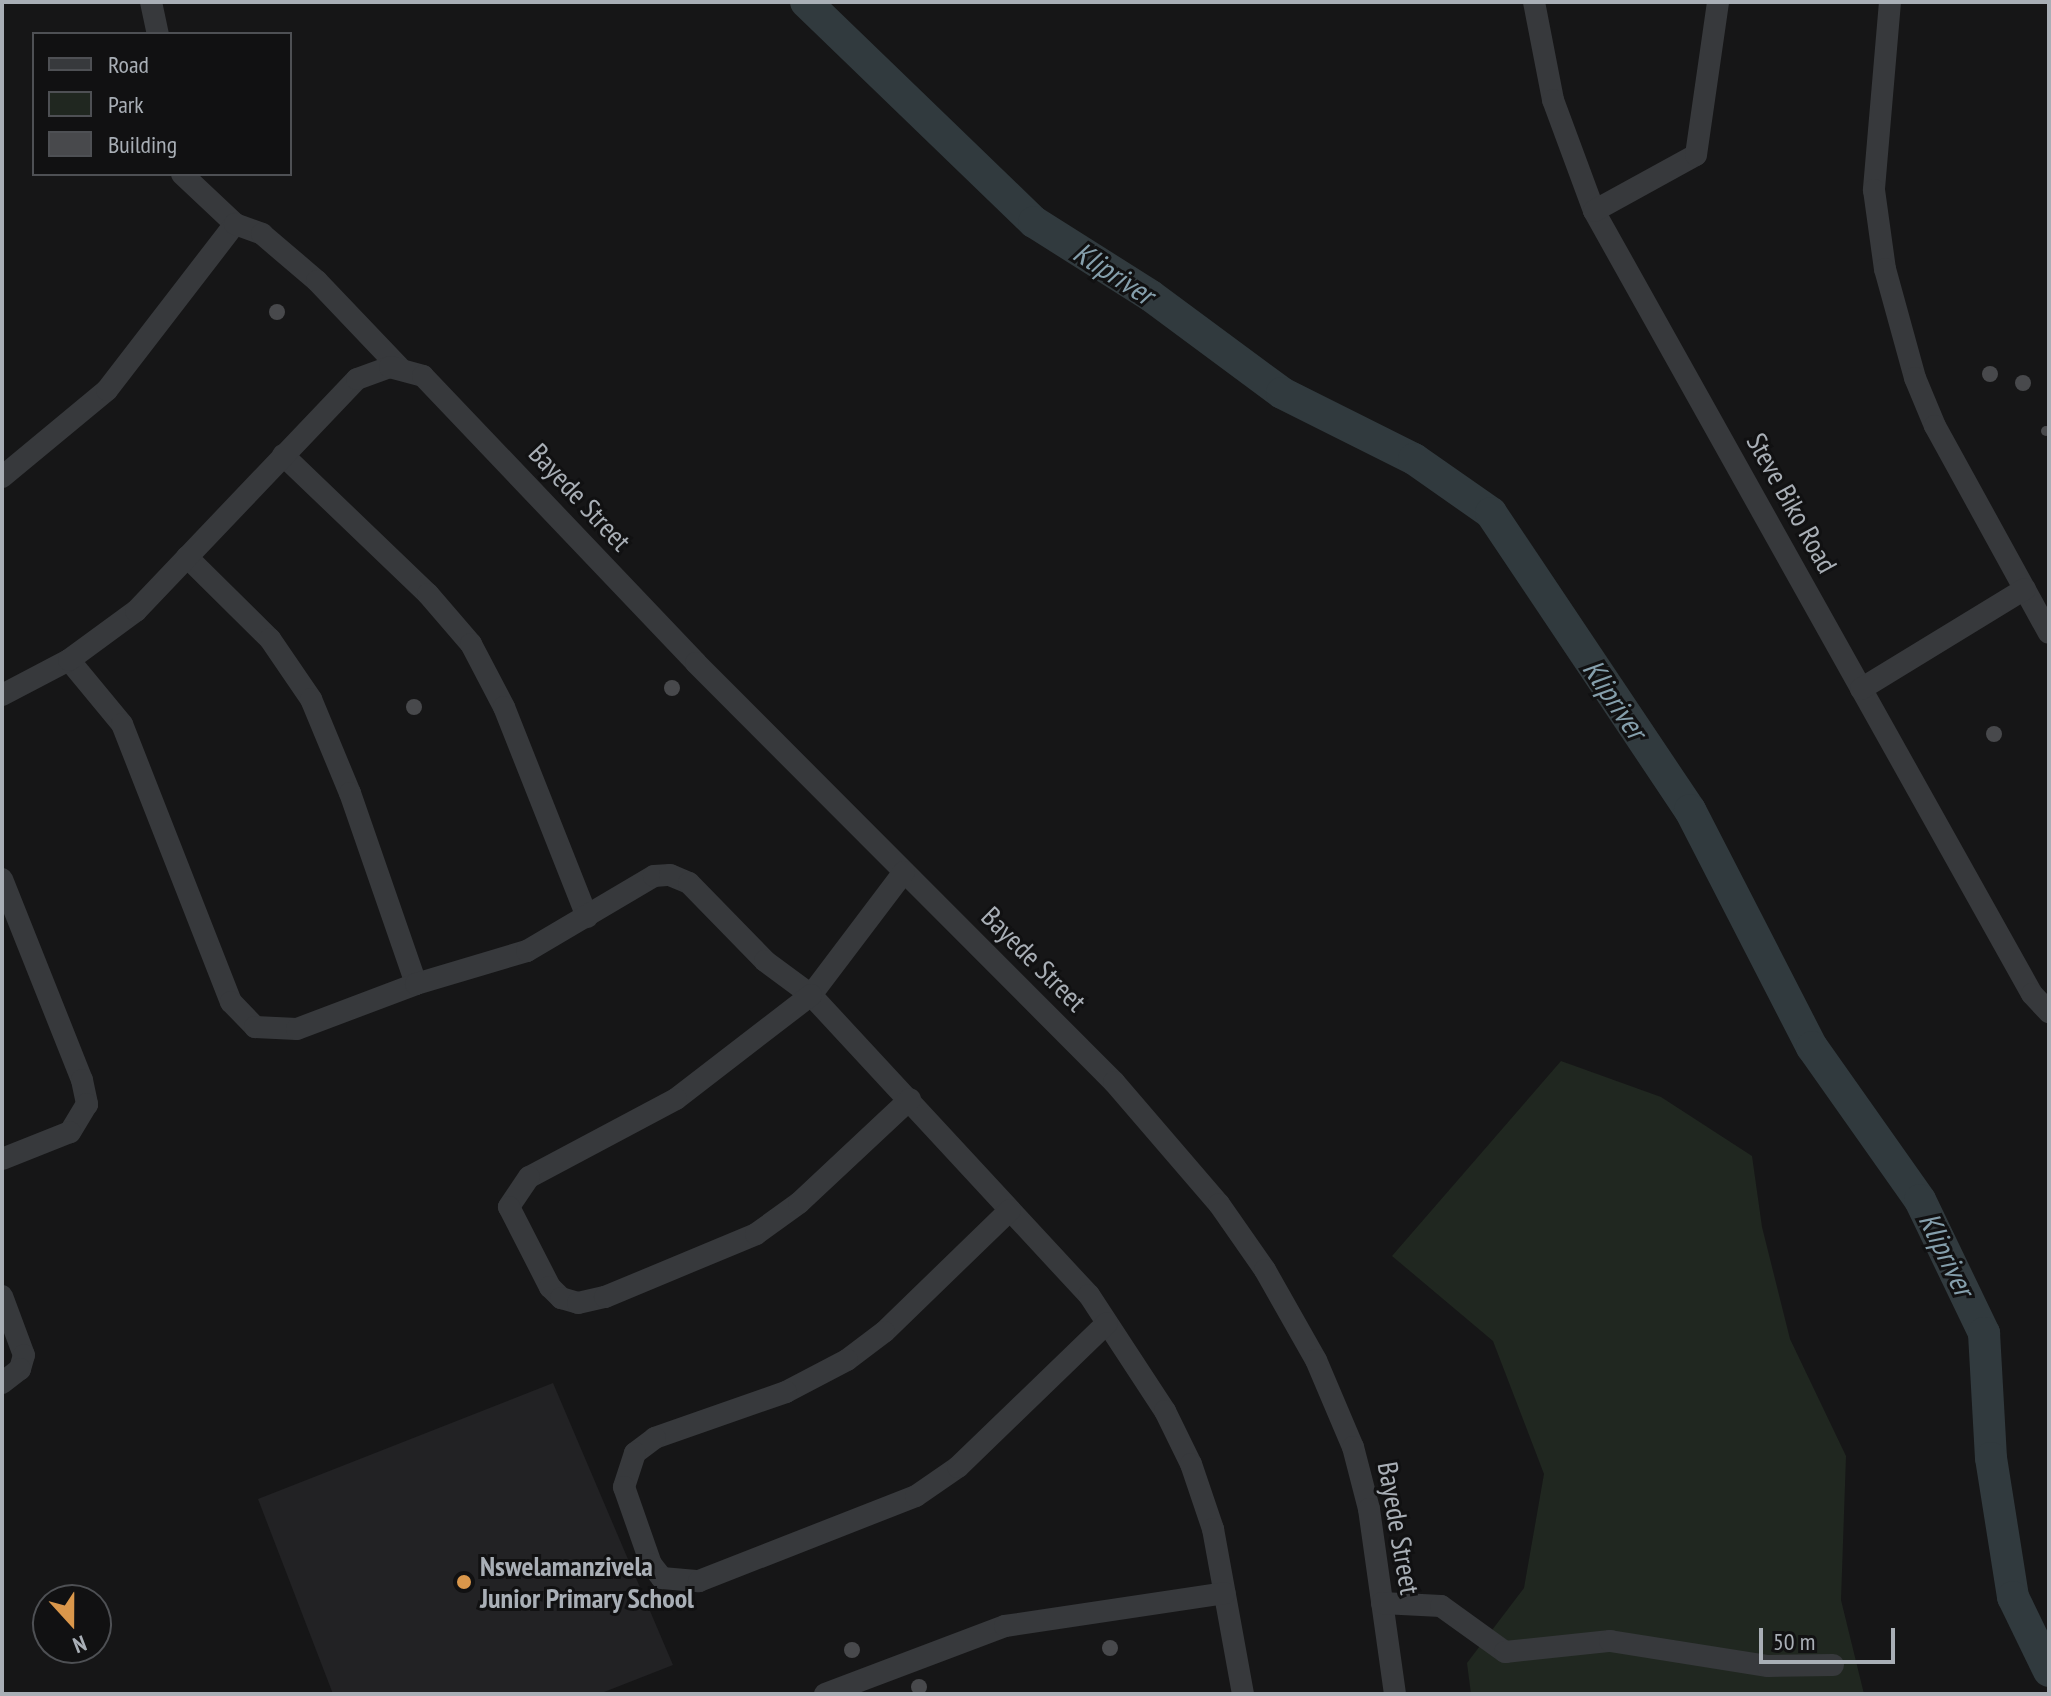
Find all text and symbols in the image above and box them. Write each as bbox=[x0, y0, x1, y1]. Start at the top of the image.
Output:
legend bbox=[32, 32, 292, 176]
text: Road bbox=[108, 49, 149, 80]
text: Park bbox=[108, 89, 144, 120]
text: Building bbox=[108, 129, 177, 160]
water label: Klipriver bbox=[1067, 234, 1161, 312]
street label: Steve Biko Road bbox=[1740, 427, 1844, 579]
street label: Bayede Street bbox=[522, 437, 638, 557]
water label: Klipriver bbox=[1575, 652, 1655, 746]
street label: Bayede Street bbox=[975, 900, 1093, 1018]
water label: Klipriver bbox=[1911, 1206, 1983, 1302]
street label: Bayede Street bbox=[1371, 1459, 1427, 1597]
place label: Nswelamanzivela Junior Primary School bbox=[480, 1549, 695, 1615]
marker: Nswelamanzivela Junior Primary School bbox=[455, 1573, 473, 1591]
north arrow bbox=[32, 1584, 112, 1664]
scale bar bbox=[1763, 1612, 1899, 1662]
text: 50 m bbox=[1773, 1626, 1815, 1657]
text: N bbox=[69, 1629, 90, 1660]

